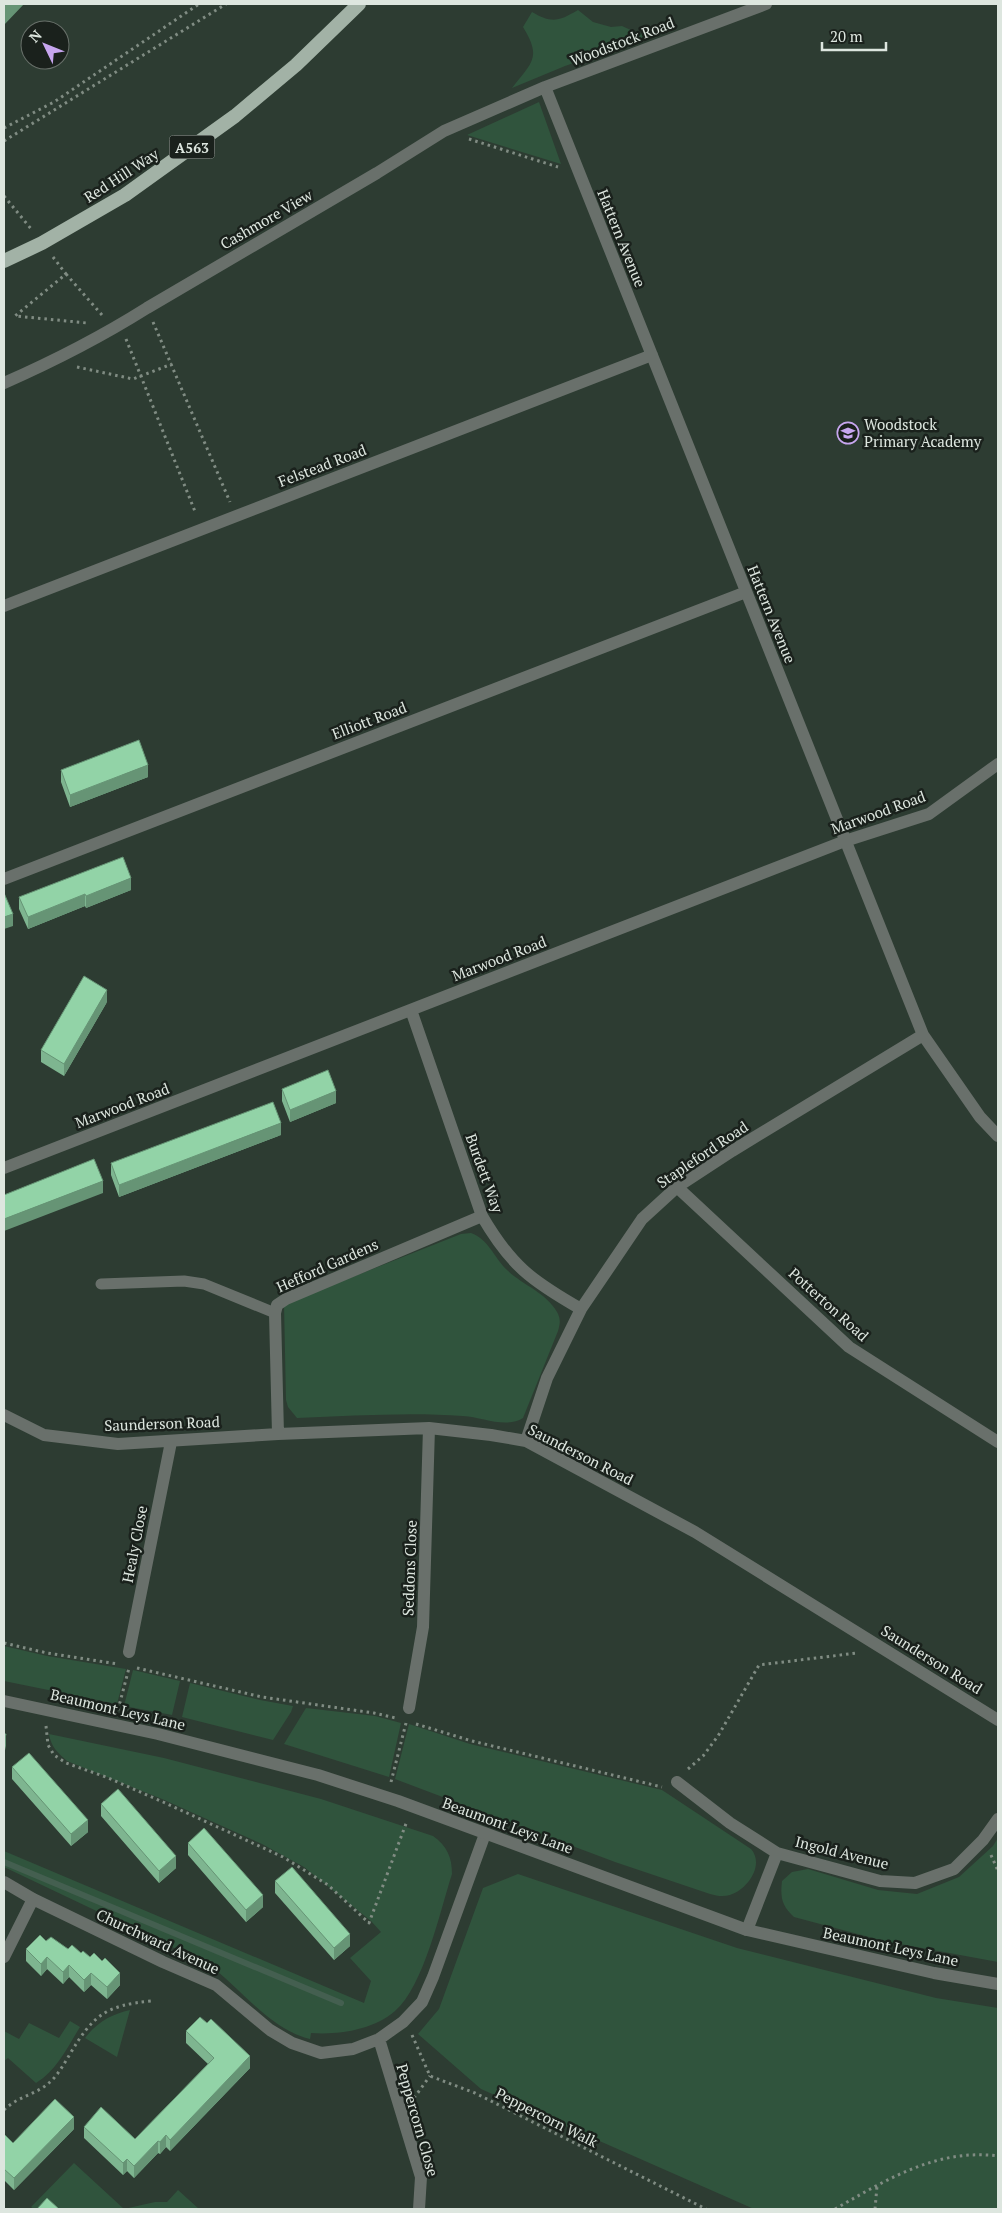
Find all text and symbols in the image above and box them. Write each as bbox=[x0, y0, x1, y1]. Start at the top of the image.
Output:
street label: Woodstock Road bbox=[567, 12, 677, 70]
north arrow bbox=[20, 20, 70, 70]
scale bar bbox=[822, 20, 886, 52]
text: N bbox=[25, 25, 46, 46]
text: 20 m bbox=[830, 26, 863, 46]
road number: A563 bbox=[170, 136, 214, 158]
street label: Red Hill Way bbox=[80, 143, 162, 207]
street label: Cashmore View bbox=[216, 184, 317, 254]
street label: Hattern Avenue bbox=[593, 186, 651, 290]
place label: Woodstock Primary Academy bbox=[864, 414, 982, 451]
school or university icon: Woodstock Primary Academy bbox=[836, 421, 860, 445]
street label: Felstead Road bbox=[275, 439, 369, 491]
street label: Hattern Avenue bbox=[743, 562, 801, 666]
street label: Elliott Road bbox=[329, 697, 409, 743]
street label: Marwood Road bbox=[828, 786, 928, 838]
street label: Marwood Road bbox=[449, 931, 549, 985]
street label: Marwood Road bbox=[72, 1078, 172, 1132]
street label: Stapleford Road bbox=[652, 1116, 752, 1192]
street label: Burdett Way bbox=[462, 1131, 509, 1216]
street label: Hefford Gardens bbox=[273, 1234, 381, 1296]
street label: Potterton Road bbox=[785, 1263, 873, 1345]
street label: Saunderson Road bbox=[104, 1411, 220, 1435]
street label: Saunderson Road bbox=[525, 1419, 637, 1489]
street label: Healy Close bbox=[117, 1504, 151, 1584]
street label: Seddons Close bbox=[397, 1520, 421, 1616]
street label: Saunderson Road bbox=[878, 1620, 986, 1698]
street label: Beaumont Leys Lane bbox=[49, 1684, 187, 1734]
street label: Beaumont Leys Lane bbox=[440, 1792, 576, 1858]
street label: Ingold Avenue bbox=[793, 1831, 891, 1873]
street label: Churchward Avenue bbox=[93, 1904, 223, 1978]
street label: Beaumont Leys Lane bbox=[822, 1922, 960, 1970]
street label: Peppercorn Close bbox=[392, 2061, 444, 2179]
street label: Peppercorn Walk bbox=[492, 2083, 602, 2152]

